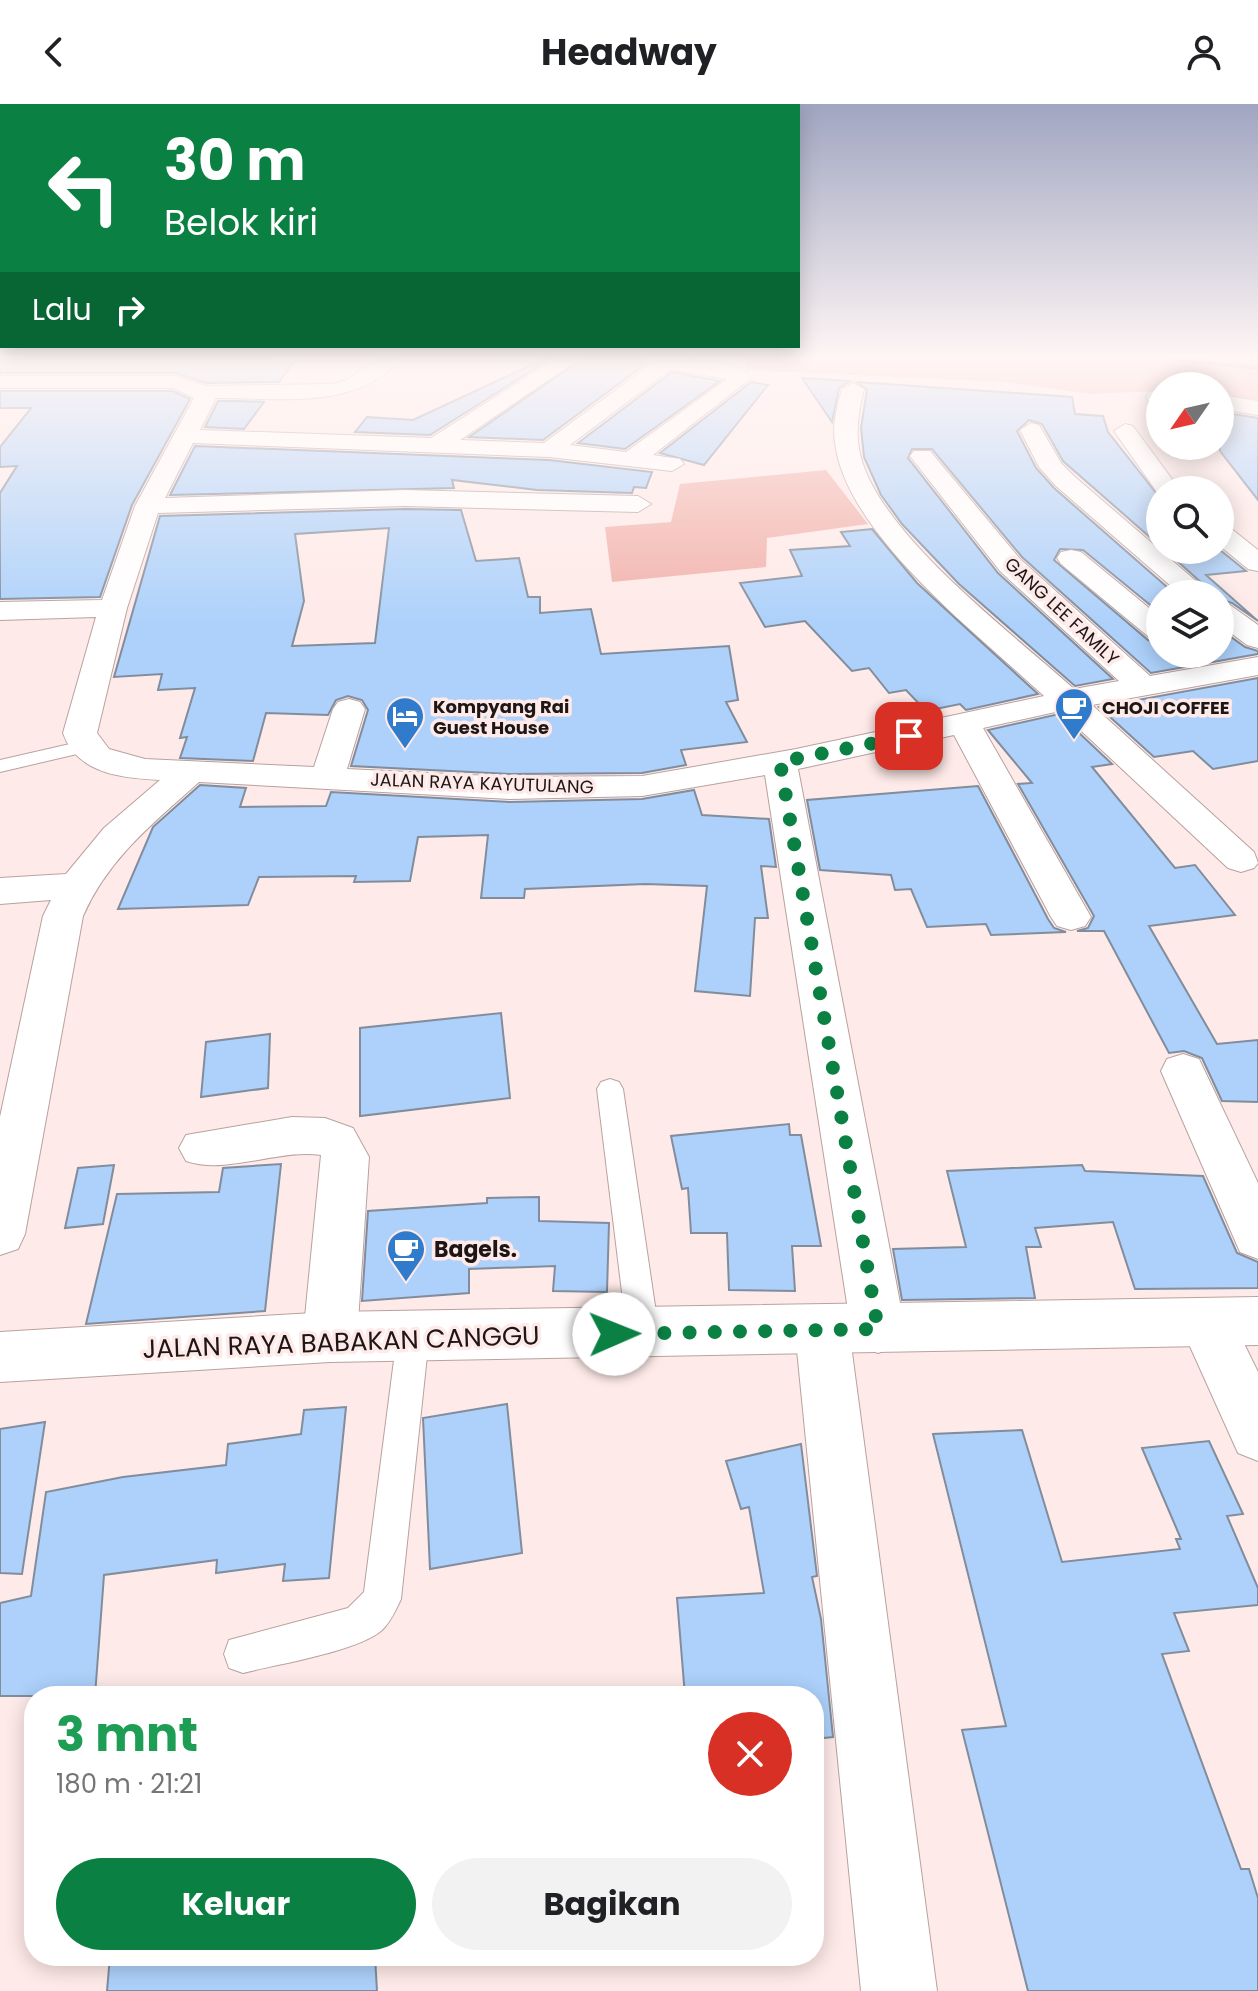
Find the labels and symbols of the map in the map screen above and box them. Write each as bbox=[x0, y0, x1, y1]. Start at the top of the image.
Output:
north arrow bbox=[1146, 372, 1234, 460]
street label: GANG LEE FAMILY bbox=[999, 551, 1125, 671]
cafe icon: CHOJI COFFEE bbox=[1053, 686, 1095, 741]
place label: Kompyang Rai Guest House bbox=[433, 694, 569, 740]
hotel icon: Kompyang Rai Guest House bbox=[384, 695, 426, 750]
place label: CHOJI COFFEE bbox=[1102, 695, 1230, 720]
pin bbox=[875, 702, 943, 770]
street label: JALAN RAYA KAYUTULANG bbox=[370, 767, 594, 799]
cafe icon: Bagels. bbox=[385, 1228, 427, 1283]
place label: Bagels. bbox=[434, 1234, 517, 1265]
position arrow bbox=[572, 1292, 656, 1376]
street label: JALAN RAYA BABAKAN CANGGU bbox=[142, 1317, 540, 1367]

